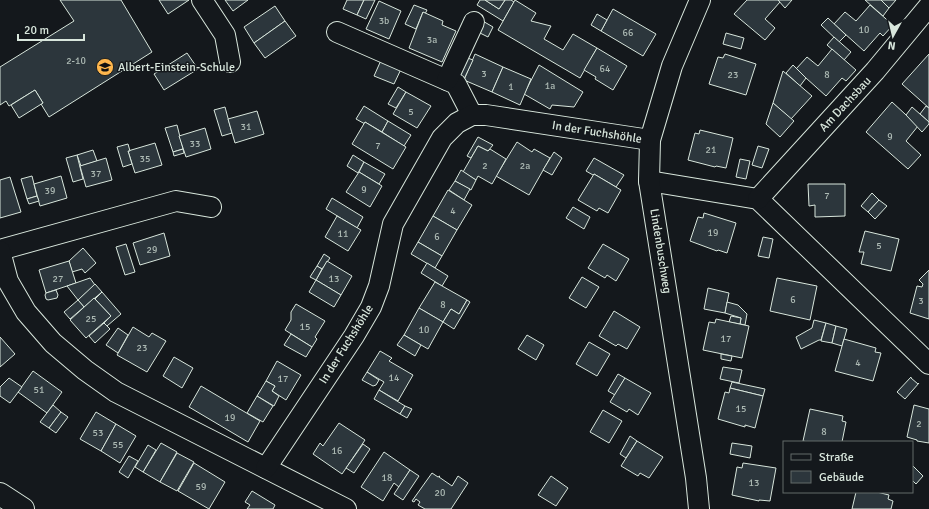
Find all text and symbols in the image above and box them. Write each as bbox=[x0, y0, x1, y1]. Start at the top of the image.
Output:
house number: 3b bbox=[379, 15, 389, 27]
scale bar bbox=[18, 16, 84, 42]
north arrow bbox=[873, 16, 913, 56]
text: 20 m bbox=[24, 23, 49, 38]
house number: 10 bbox=[859, 24, 869, 36]
house number: 66 bbox=[623, 27, 633, 39]
house number: 3a bbox=[427, 34, 437, 46]
text: N bbox=[887, 38, 896, 52]
house number: 2-10 bbox=[66, 55, 86, 67]
school or university icon: Albert-Einstein-Schule bbox=[95, 57, 115, 77]
place label: Albert-Einstein-Schule bbox=[118, 60, 235, 75]
house number: 64 bbox=[600, 63, 611, 75]
house number: 3 bbox=[481, 68, 487, 80]
house number: 23 bbox=[728, 69, 738, 81]
house number: 8 bbox=[824, 69, 830, 81]
street label: Am Dachsbau bbox=[816, 74, 875, 135]
house number: 1a bbox=[545, 80, 555, 92]
house number: 1 bbox=[508, 81, 514, 93]
house number: 5 bbox=[408, 106, 414, 118]
street label: In der Fuchshöhle bbox=[551, 118, 643, 147]
house number: 31 bbox=[241, 121, 251, 133]
house number: 9 bbox=[887, 131, 893, 143]
house number: 33 bbox=[190, 138, 200, 150]
house number: 7 bbox=[375, 140, 381, 152]
house number: 21 bbox=[706, 144, 716, 156]
house number: 35 bbox=[140, 153, 150, 165]
house number: 2 bbox=[482, 160, 488, 172]
house number: 2a bbox=[520, 160, 530, 172]
house number: 37 bbox=[91, 168, 101, 180]
house number: 9 bbox=[361, 184, 367, 196]
house number: 39 bbox=[45, 185, 55, 197]
house number: 7 bbox=[824, 190, 830, 202]
house number: 4 bbox=[450, 205, 456, 217]
street label: Lindenbuschweg bbox=[646, 208, 675, 295]
house number: 19 bbox=[708, 227, 718, 239]
house number: 11 bbox=[338, 228, 348, 240]
house number: 6 bbox=[434, 231, 440, 243]
house number: 5 bbox=[876, 240, 882, 252]
house number: 29 bbox=[147, 244, 157, 256]
house number: 27 bbox=[53, 273, 63, 285]
house number: 13 bbox=[329, 273, 339, 285]
house number: 6 bbox=[790, 294, 796, 306]
house number: 3 bbox=[918, 295, 924, 307]
house number: 8 bbox=[440, 299, 446, 311]
street label: In der Fuchshöhle bbox=[316, 302, 377, 387]
house number: 25 bbox=[86, 313, 96, 325]
house number: 15 bbox=[300, 321, 310, 333]
house number: 10 bbox=[419, 324, 429, 336]
house number: 17 bbox=[721, 333, 731, 345]
house number: 23 bbox=[137, 342, 147, 354]
house number: 4 bbox=[855, 357, 861, 369]
house number: 14 bbox=[389, 372, 400, 384]
house number: 17 bbox=[278, 373, 288, 385]
house number: 51 bbox=[34, 384, 44, 396]
house number: 15 bbox=[736, 403, 746, 415]
house number: 19 bbox=[225, 412, 235, 424]
house number: 2 bbox=[916, 418, 922, 430]
house number: 8 bbox=[821, 426, 827, 438]
house number: 53 bbox=[93, 427, 103, 439]
house number: 55 bbox=[113, 439, 123, 451]
legend bbox=[783, 441, 913, 493]
house number: 16 bbox=[332, 445, 342, 457]
text: Straße bbox=[819, 450, 854, 465]
text: Gebäude bbox=[819, 470, 864, 485]
house number: 18 bbox=[382, 472, 392, 484]
house number: 13 bbox=[749, 477, 759, 489]
house number: 59 bbox=[196, 481, 206, 493]
house number: 20 bbox=[435, 487, 445, 499]

